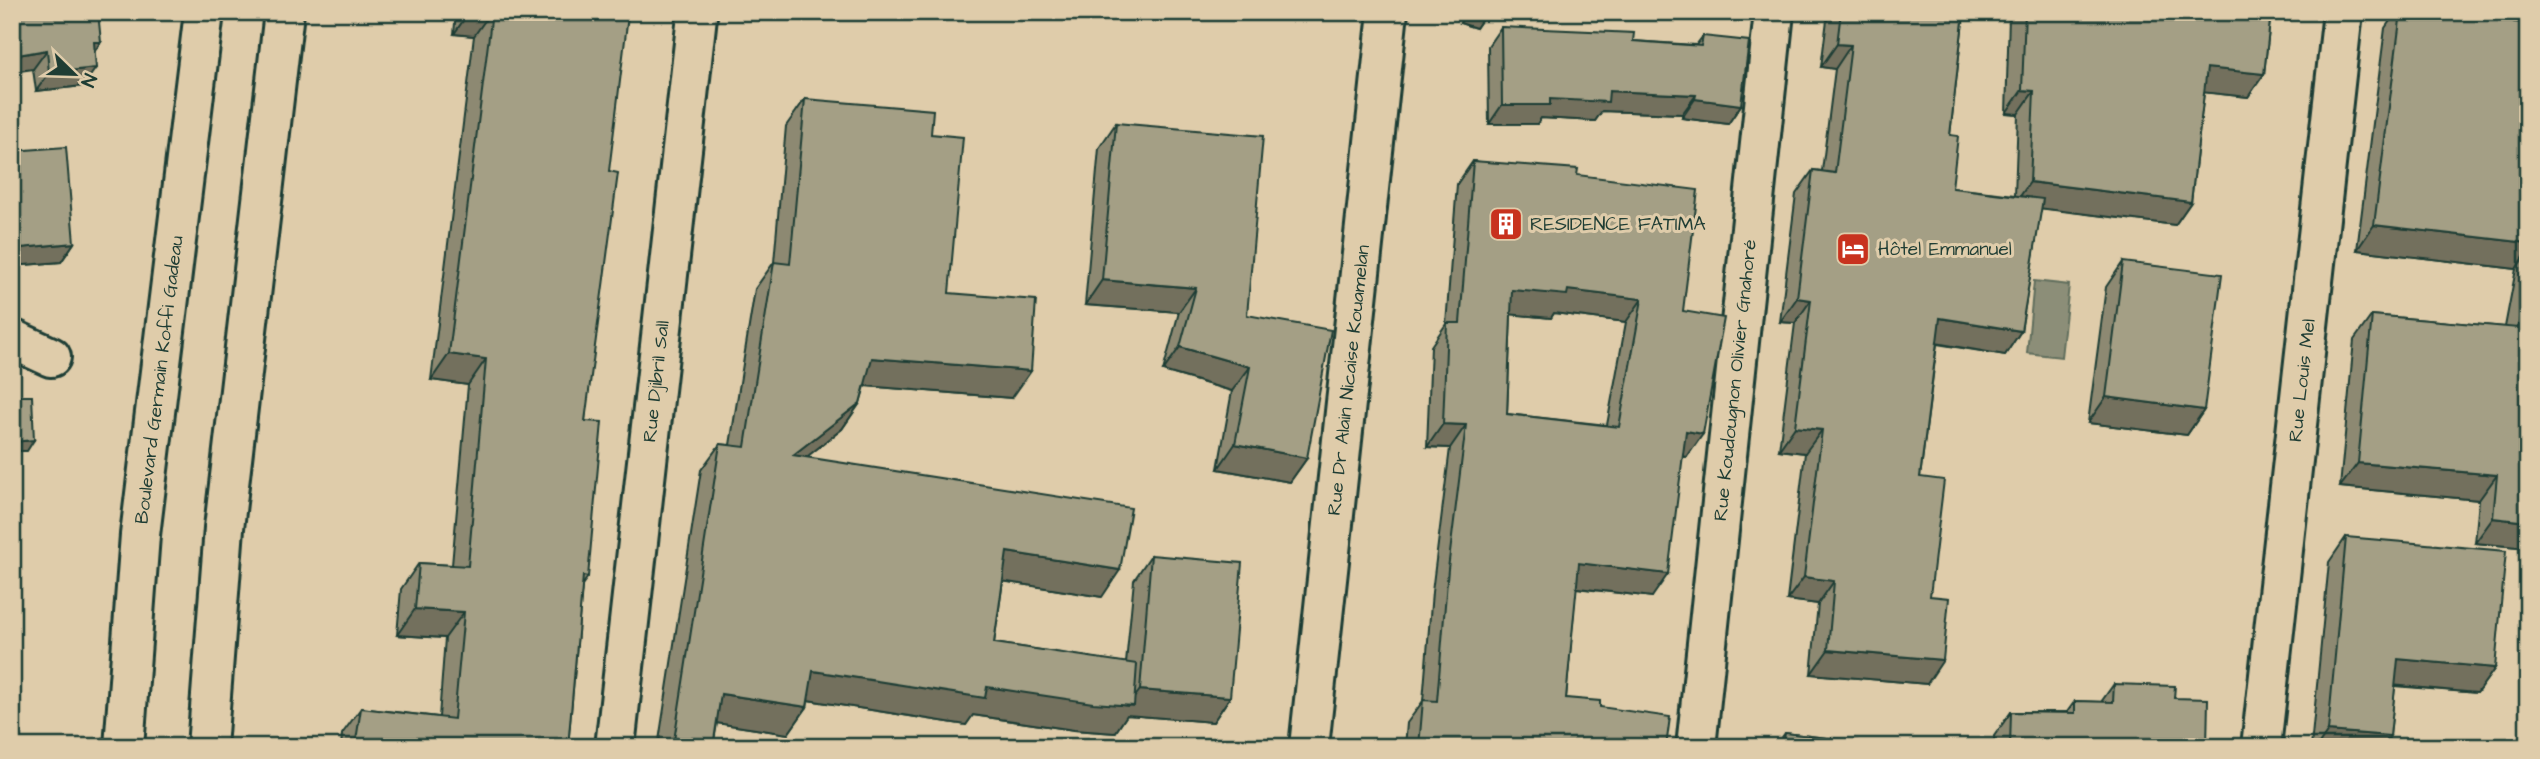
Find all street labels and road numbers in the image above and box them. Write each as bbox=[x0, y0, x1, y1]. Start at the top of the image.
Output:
street label: Boulevard Germain Koffi Gadeau bbox=[128, 234, 190, 526]
street label: Rue Koudougnon Olivier Gnahoré bbox=[1707, 238, 1763, 522]
street label: Rue Dr Alain Nicaise Kouamelan bbox=[1320, 243, 1376, 517]
street label: Rue Louis Mel bbox=[2282, 317, 2322, 443]
street label: Rue Djibril Sall bbox=[636, 319, 676, 444]

